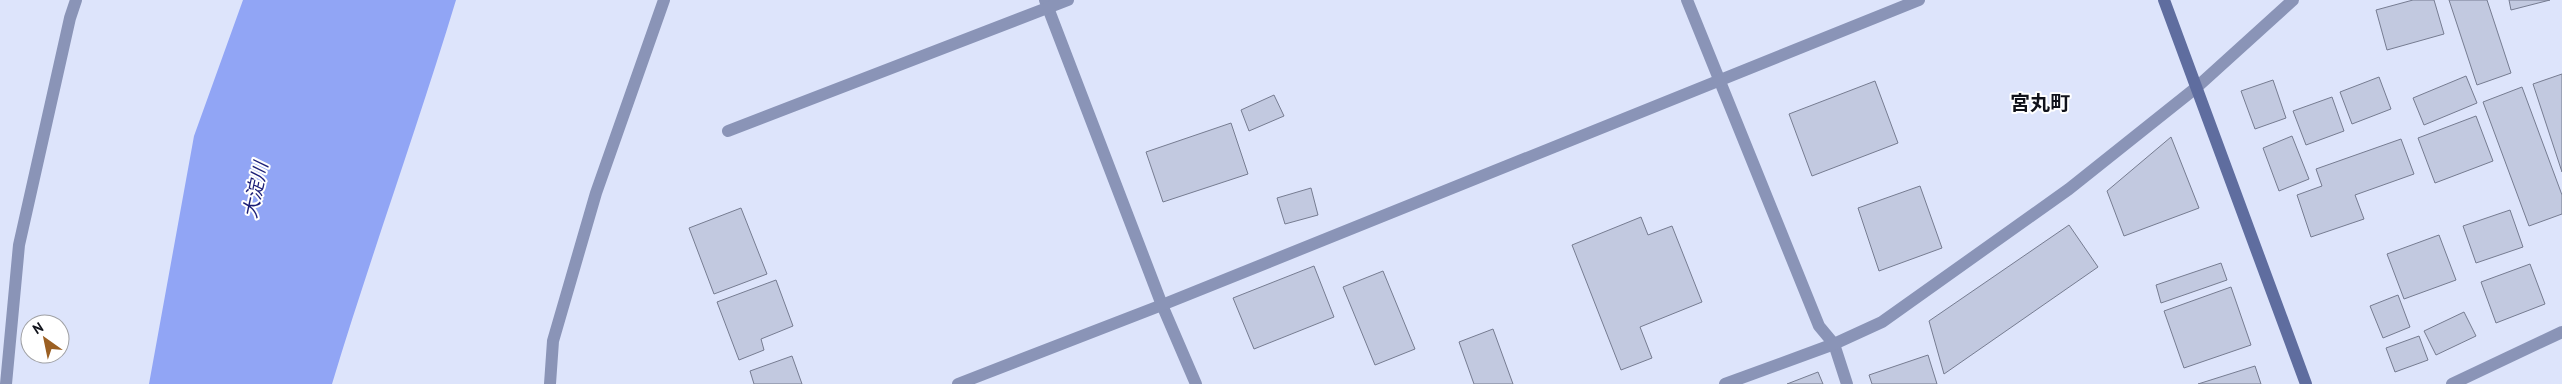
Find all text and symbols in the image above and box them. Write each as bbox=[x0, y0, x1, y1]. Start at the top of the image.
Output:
district label: 宮丸町 bbox=[2010, 90, 2070, 116]
water label: 大淀川 bbox=[237, 158, 273, 220]
north arrow bbox=[20, 314, 70, 364]
text: N bbox=[29, 318, 47, 338]

